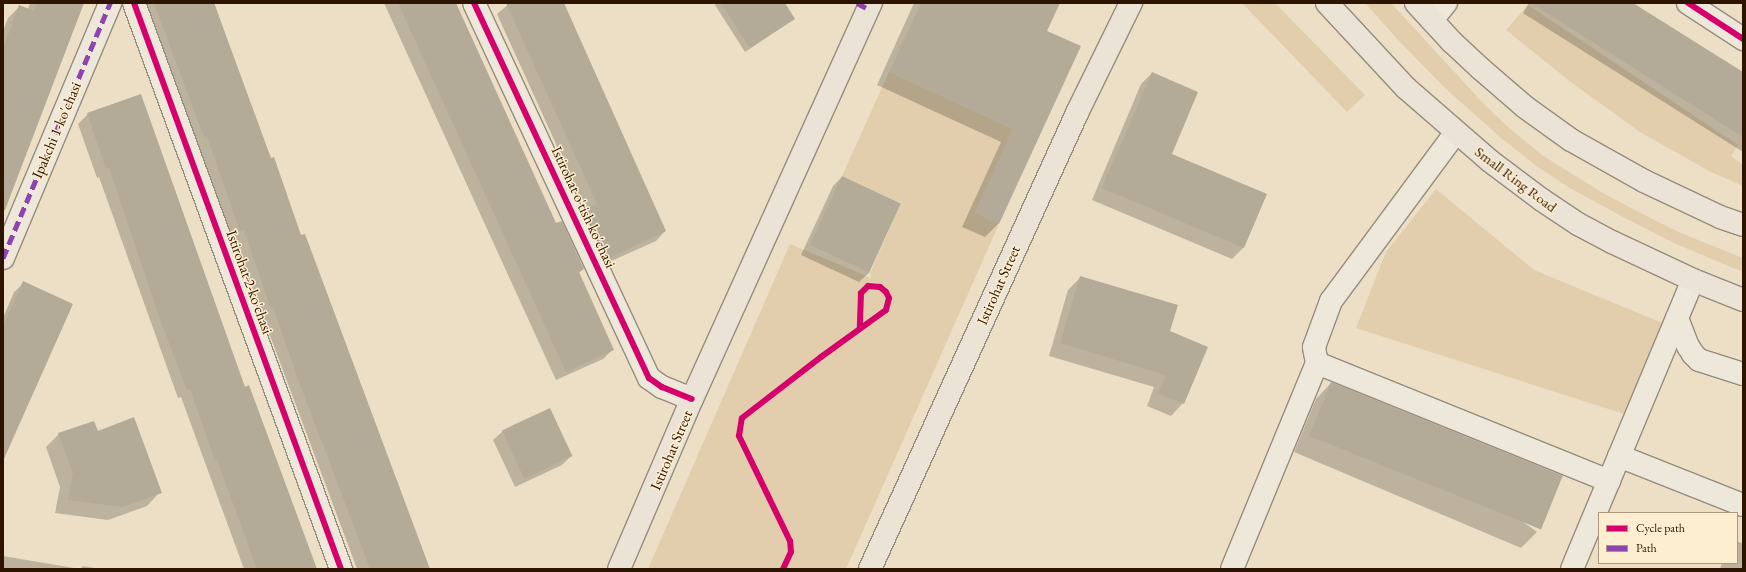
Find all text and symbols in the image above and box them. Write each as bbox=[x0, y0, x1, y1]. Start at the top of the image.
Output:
street label: Ipakchi 1-ko'chasi bbox=[28, 79, 84, 181]
street label: Small Ring Road bbox=[1471, 142, 1561, 216]
street label: Istirohat o'tish ko'chasi bbox=[548, 143, 620, 271]
street label: Istirohat 2-ko'chasi bbox=[223, 228, 277, 336]
street label: Istirohat Street bbox=[973, 243, 1023, 327]
street label: Istirohat Street bbox=[646, 407, 696, 493]
legend bbox=[1598, 512, 1738, 564]
text: Cycle path bbox=[1636, 520, 1685, 536]
text: Path bbox=[1636, 540, 1657, 556]

